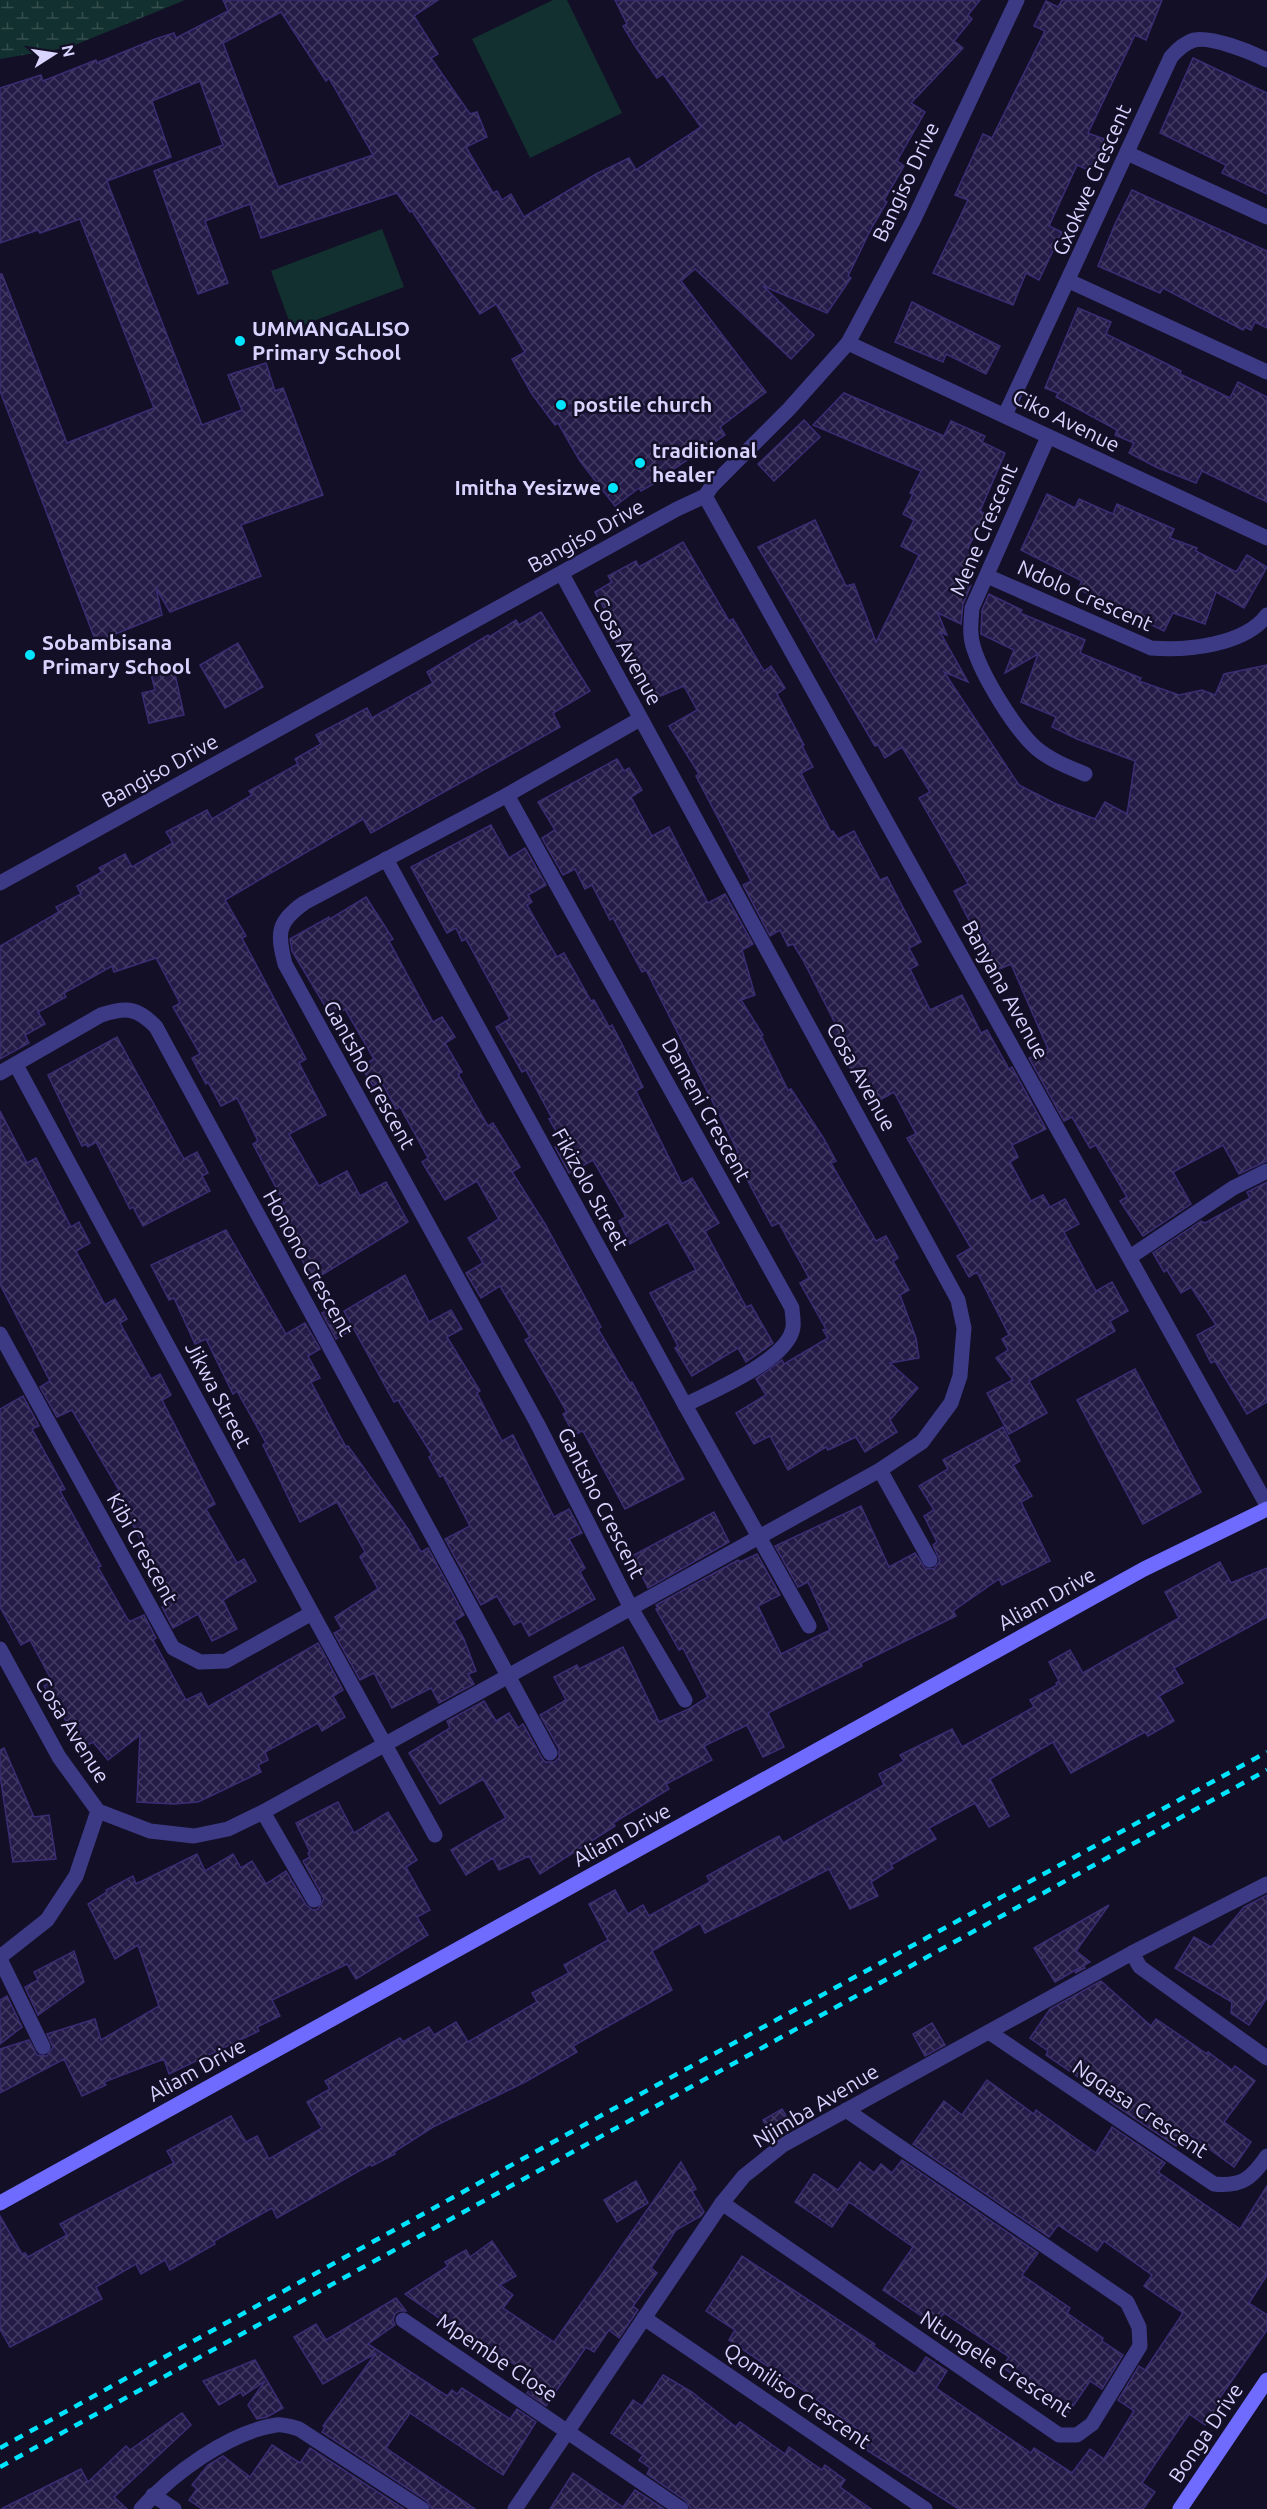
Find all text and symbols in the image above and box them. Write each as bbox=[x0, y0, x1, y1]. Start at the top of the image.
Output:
north arrow bbox=[24, 24, 84, 84]
text: N bbox=[59, 43, 79, 59]
street label: Gxokwe Crescent bbox=[1047, 100, 1135, 259]
street label: Bangiso Drive bbox=[867, 118, 943, 245]
place label: UMMANGALISO Primary School bbox=[252, 316, 410, 364]
marker: UMMANGALISO Primary School bbox=[233, 334, 247, 348]
street label: Ciko Avenue bbox=[1009, 384, 1124, 456]
place label: postile church bbox=[573, 392, 712, 416]
marker: postile church bbox=[554, 398, 568, 412]
place label: traditional healer bbox=[652, 438, 757, 486]
marker: traditional healer bbox=[633, 456, 647, 470]
street label: Mene Crescent bbox=[944, 460, 1022, 599]
place label: Imitha Yesizwe bbox=[454, 475, 601, 499]
marker: Imitha Yesizwe bbox=[606, 481, 620, 495]
street label: Bangiso Drive bbox=[523, 493, 648, 577]
street label: Ndolo Crescent bbox=[1014, 555, 1157, 636]
street label: Cosa Avenue bbox=[588, 592, 668, 709]
place label: Sobambisana Primary School bbox=[42, 630, 191, 678]
marker: Sobambisana Primary School bbox=[23, 648, 37, 662]
street label: Bangiso Drive bbox=[97, 728, 222, 812]
street label: Banyana Avenue bbox=[958, 916, 1054, 1063]
street label: Gantsho Crescent bbox=[319, 996, 421, 1153]
street label: Cosa Avenue bbox=[822, 1018, 902, 1135]
street label: Dameni Crescent bbox=[658, 1034, 756, 1185]
street label: Fikizolo Street bbox=[548, 1124, 634, 1253]
street label: Honono Crescent bbox=[259, 1185, 359, 1340]
street label: Jikwa Street bbox=[181, 1337, 257, 1452]
street label: Gantsho Crescent bbox=[553, 1423, 650, 1582]
street label: Kibi Crescent bbox=[102, 1489, 183, 1608]
street label: Aliam Drive bbox=[994, 1562, 1099, 1635]
street label: Cosa Avenue bbox=[31, 1672, 115, 1787]
street label: Aliam Drive bbox=[569, 1798, 674, 1871]
street label: Aliam Drive bbox=[144, 2033, 249, 2106]
street label: Ngqasa Crescent bbox=[1068, 2054, 1213, 2162]
street label: Njimba Avenue bbox=[748, 2058, 883, 2152]
street label: Ntungele Crescent bbox=[916, 2305, 1077, 2421]
street label: Mpembe Close bbox=[433, 2308, 562, 2406]
street label: Qomiliso Crescent bbox=[720, 2337, 875, 2453]
street label: Bonga Drive bbox=[1163, 2378, 1247, 2487]

